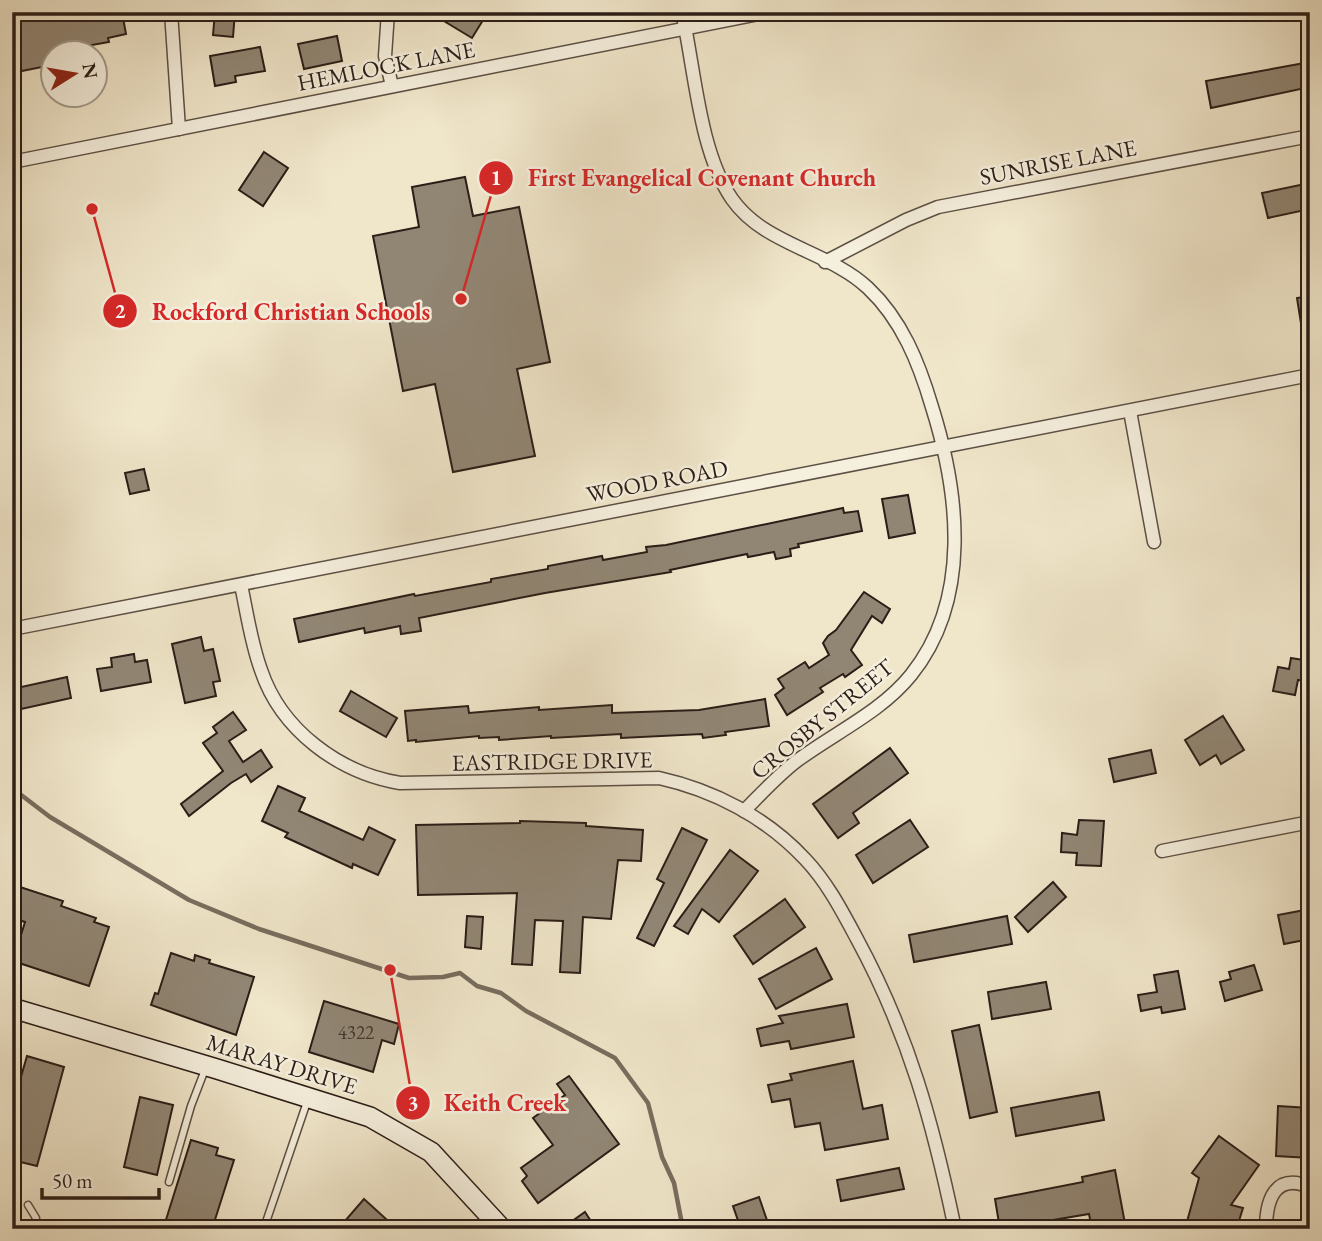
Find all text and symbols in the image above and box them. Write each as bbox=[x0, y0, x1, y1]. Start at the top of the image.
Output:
street label: HEMLOCK LANE bbox=[295, 34, 477, 98]
north arrow bbox=[38, 38, 108, 108]
text: N bbox=[76, 61, 104, 81]
street label: SUNRISE LANE bbox=[977, 132, 1139, 192]
callout: First Evangelical Covenant Church bbox=[478, 155, 890, 200]
text: First Evangelical Covenant Church bbox=[528, 162, 877, 194]
text: 1 bbox=[490, 164, 502, 191]
callout: Rockford Christian Schools bbox=[103, 289, 444, 334]
text: Rockford Christian Schools bbox=[152, 296, 430, 327]
text: 2 bbox=[114, 297, 126, 324]
street label: WOOD ROAD bbox=[584, 453, 730, 509]
street label: CROSBY STREET bbox=[744, 652, 900, 786]
street label: EASTRIDGE DRIVE bbox=[451, 744, 653, 778]
house number: 4322 bbox=[338, 1020, 374, 1045]
street label: MARAY DRIVE bbox=[203, 1027, 361, 1101]
callout: Keith Creek bbox=[395, 1080, 581, 1125]
text: Keith Creek bbox=[444, 1087, 567, 1118]
text: 3 bbox=[407, 1089, 419, 1116]
scale bar bbox=[42, 1157, 159, 1201]
text: 50 m bbox=[52, 1167, 93, 1194]

